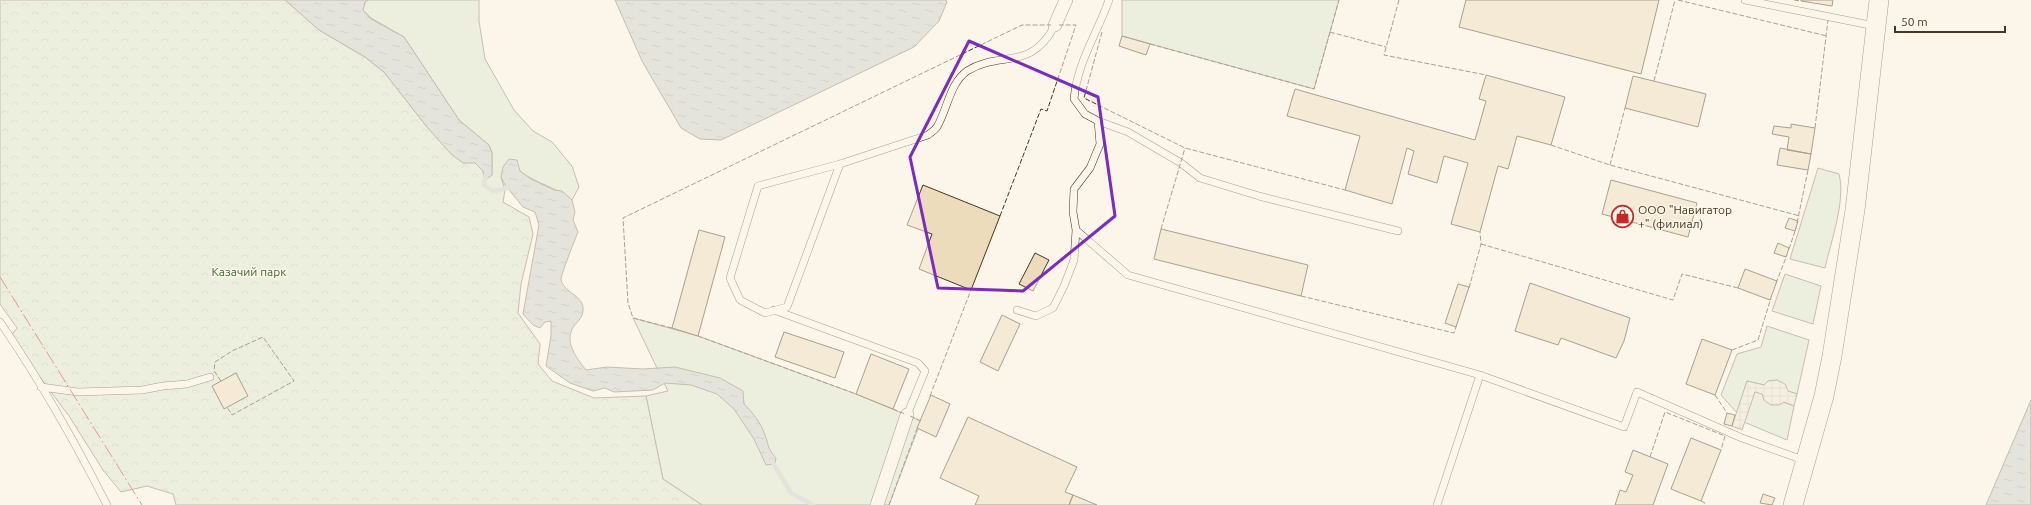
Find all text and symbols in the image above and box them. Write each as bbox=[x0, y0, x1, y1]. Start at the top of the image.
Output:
scale bar bbox=[1895, 8, 2005, 34]
text: 50 m bbox=[1901, 15, 1928, 28]
place label: ООО "Навигатор +" (филиал) bbox=[1638, 203, 1732, 231]
shop icon: ООО "Навигатор +" (филиал) bbox=[1610, 204, 1636, 230]
park label: Казачий парк bbox=[212, 265, 286, 278]

